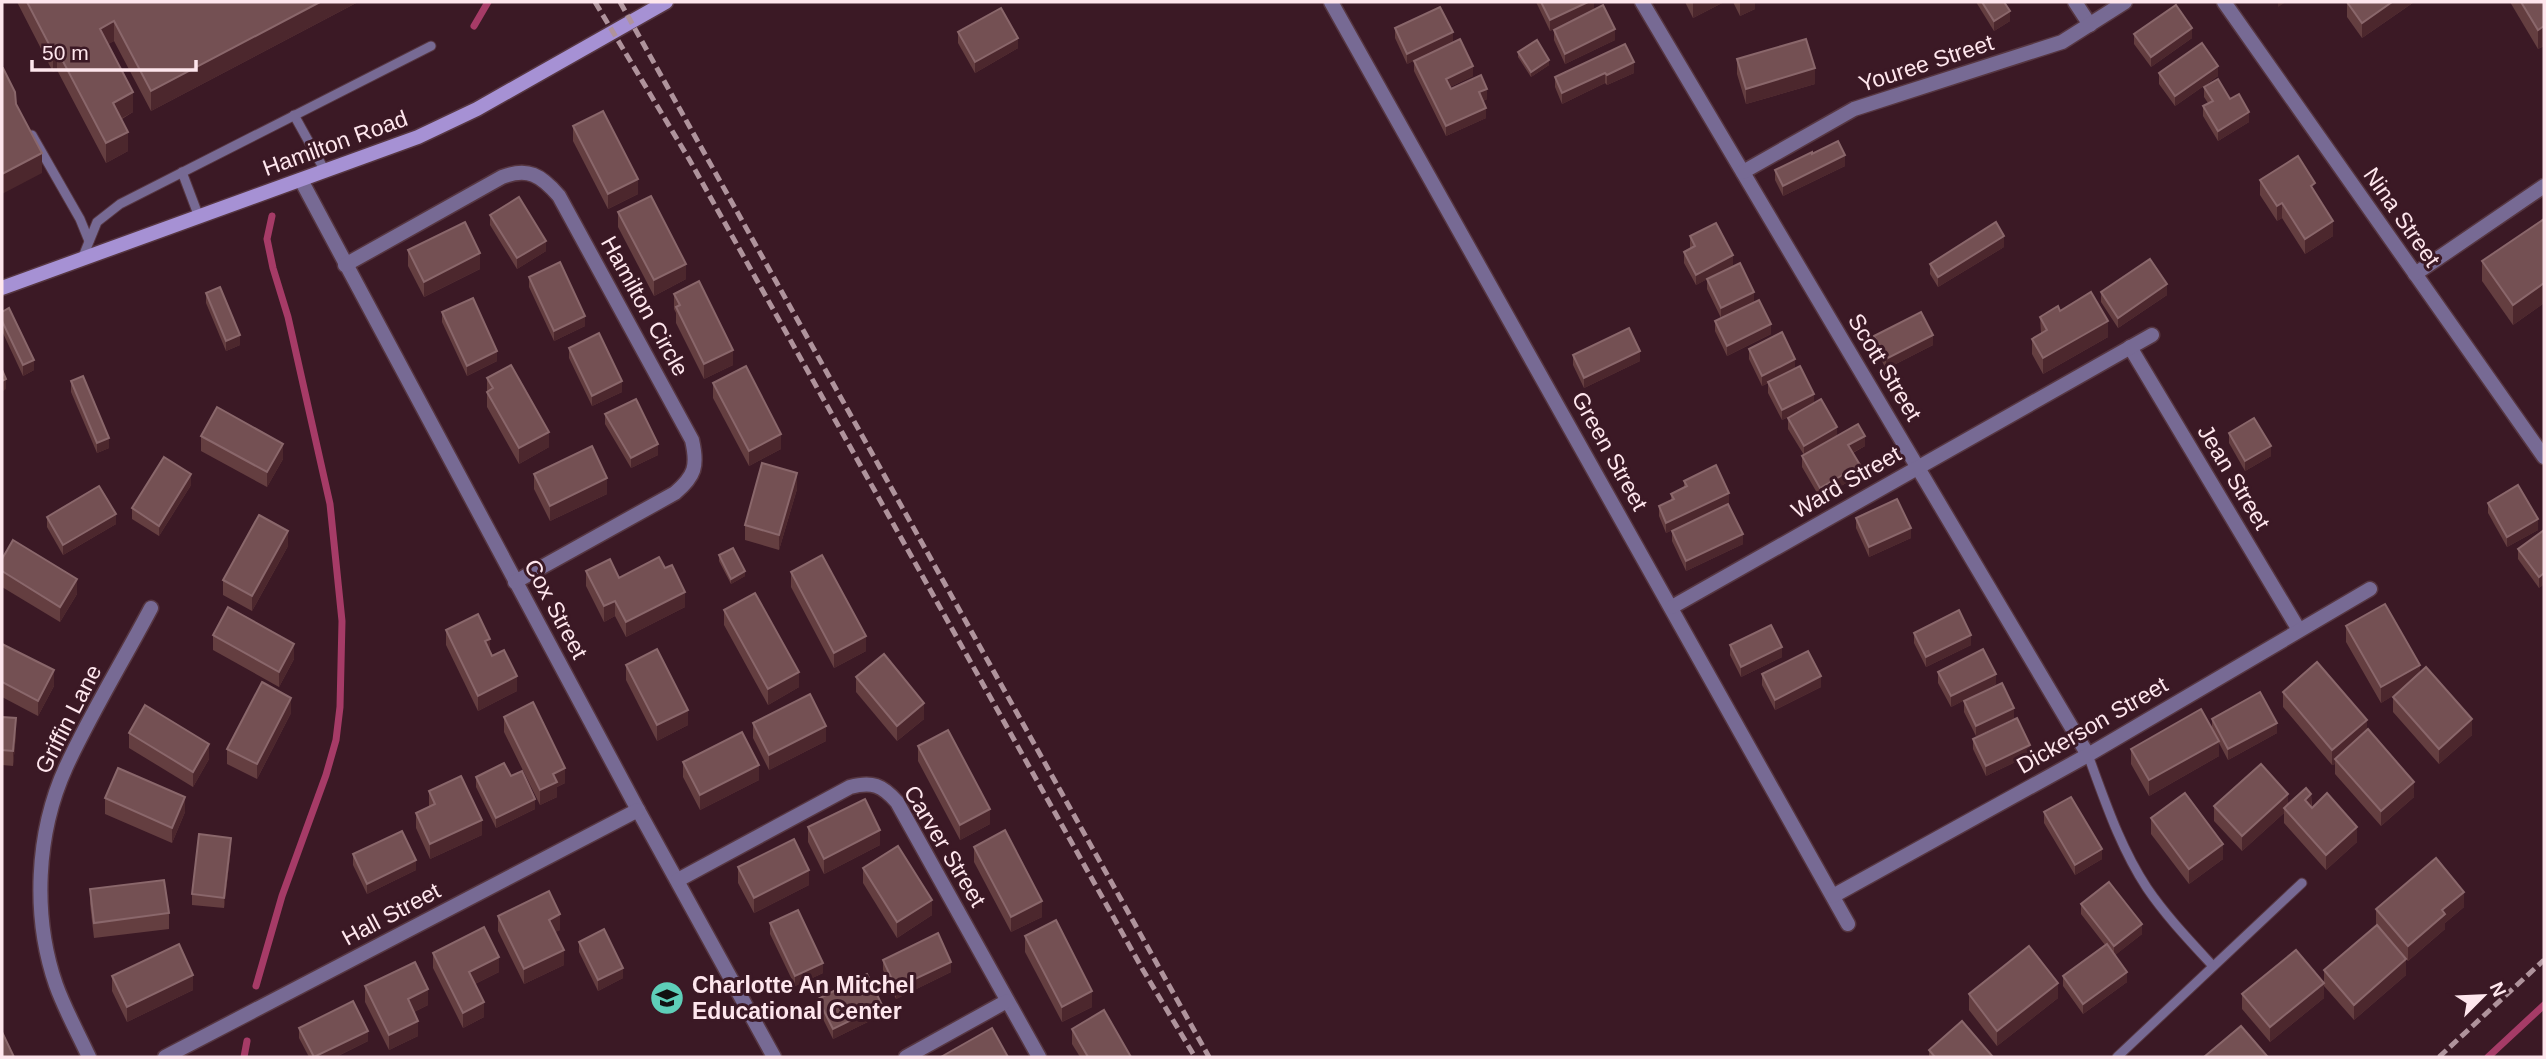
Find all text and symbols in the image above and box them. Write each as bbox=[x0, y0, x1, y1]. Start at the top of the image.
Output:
scale bar bbox=[32, 28, 196, 72]
street label: Youree Street bbox=[1855, 29, 1997, 97]
text: 50 m bbox=[42, 41, 89, 64]
street label: Hamilton Road bbox=[259, 105, 411, 181]
street label: Nina Street bbox=[2358, 162, 2446, 272]
street label: Hamilton Circle bbox=[596, 232, 694, 380]
street label: Scott Street bbox=[1843, 309, 1927, 426]
street label: Green Street bbox=[1567, 387, 1654, 515]
street label: Jean Street bbox=[2193, 420, 2276, 535]
street label: Ward Street bbox=[1787, 440, 1906, 524]
street label: Cox Street bbox=[519, 555, 593, 664]
street label: Griffin Lane bbox=[30, 660, 106, 778]
street label: Dickerson Street bbox=[2012, 671, 2173, 779]
street label: Carver Street bbox=[899, 781, 992, 912]
street label: Hall Street bbox=[337, 877, 445, 951]
north arrow bbox=[2448, 961, 2518, 1031]
place label: Charlotte An Mitchel Educational Center bbox=[692, 972, 915, 1024]
school or university icon: Charlotte An Mitchel Educational Center bbox=[648, 979, 686, 1017]
text: N bbox=[2486, 979, 2510, 1000]

